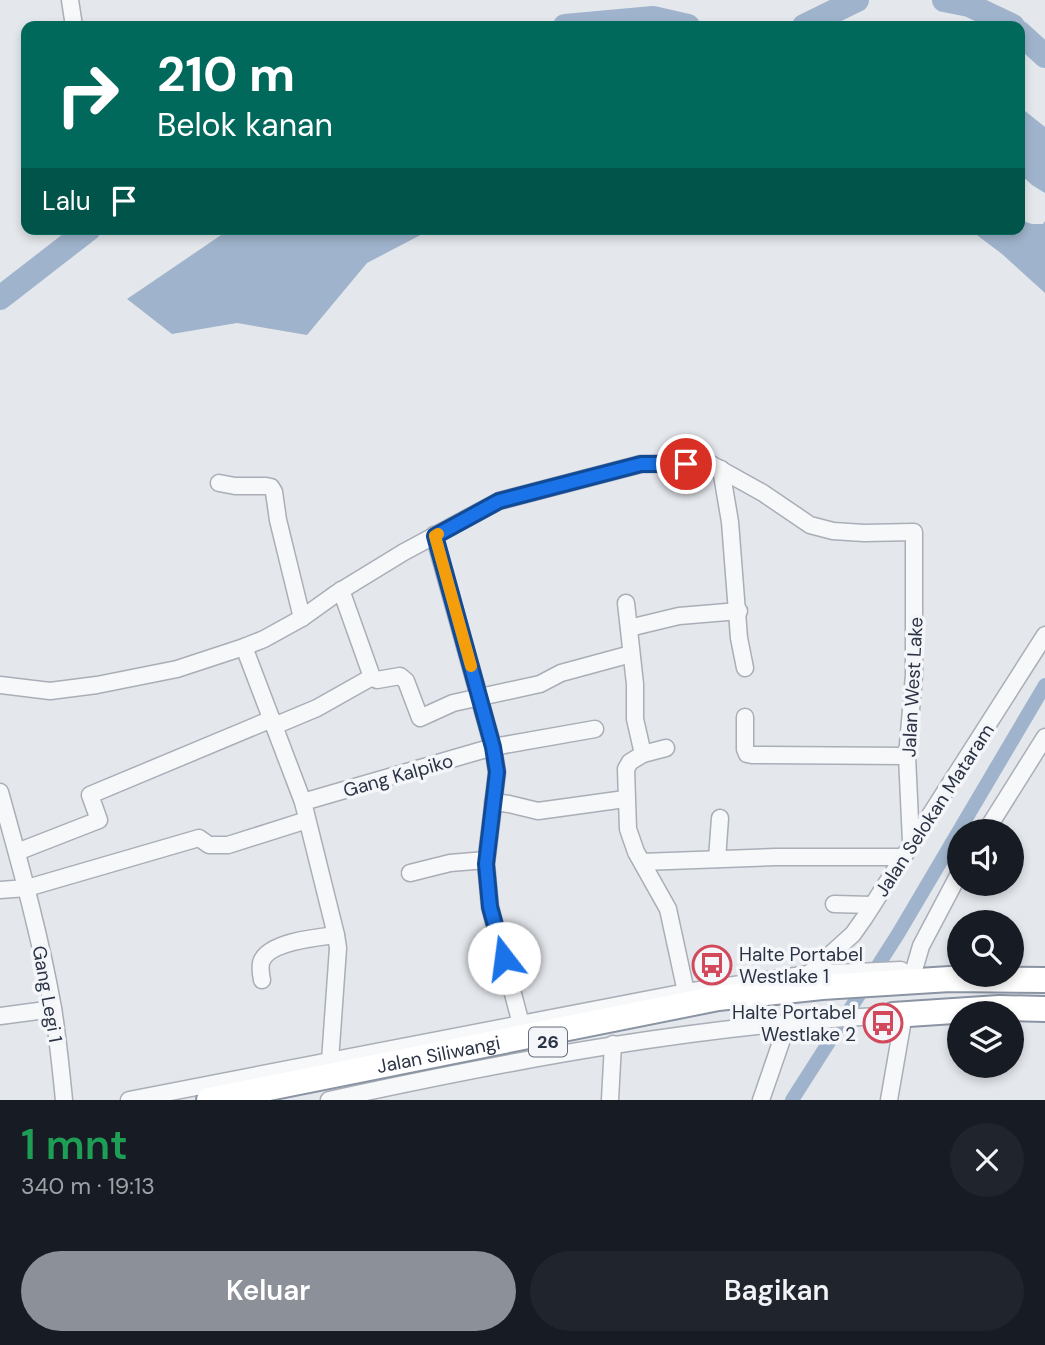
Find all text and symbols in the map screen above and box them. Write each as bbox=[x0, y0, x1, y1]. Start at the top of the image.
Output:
text: 210 m bbox=[157, 42, 295, 106]
icon: right bbox=[42, 49, 133, 140]
text: Belok kanan bbox=[157, 104, 333, 146]
icon: arrive bbox=[105, 182, 143, 220]
text: Lalu bbox=[42, 184, 91, 218]
pin bbox=[656, 434, 716, 494]
icon: arrive bbox=[667, 445, 705, 483]
street label: Jalan West Lake bbox=[896, 616, 929, 758]
street label: Jalan Selokan Mataram bbox=[869, 719, 1000, 902]
street label: Gang Kalpiko bbox=[340, 748, 456, 803]
map controls bbox=[947, 819, 1024, 1078]
button: sound bbox=[947, 819, 1024, 896]
button: search bbox=[947, 910, 1024, 987]
position arrow bbox=[467, 921, 541, 995]
place label: Halte Portabel Westlake 1 bbox=[739, 942, 863, 989]
street label: Gang Legi 1 bbox=[27, 944, 68, 1044]
bus stop icon: Halte Portabel Westlake 1 bbox=[691, 944, 733, 986]
place label: Halte Portabel Westlake 2 bbox=[732, 1000, 856, 1047]
button: layers bbox=[947, 1001, 1024, 1078]
bus stop icon: Halte Portabel Westlake 2 bbox=[862, 1002, 904, 1044]
road number: 26 bbox=[529, 1028, 567, 1056]
street label: Jalan Siliwangi bbox=[375, 1030, 502, 1079]
text: 1 mnt bbox=[21, 1117, 128, 1172]
button: close bbox=[950, 1123, 1024, 1197]
text: 340 m · 19:13 bbox=[21, 1171, 155, 1201]
button: Keluar bbox=[21, 1251, 516, 1331]
button: Bagikan bbox=[530, 1251, 1024, 1331]

